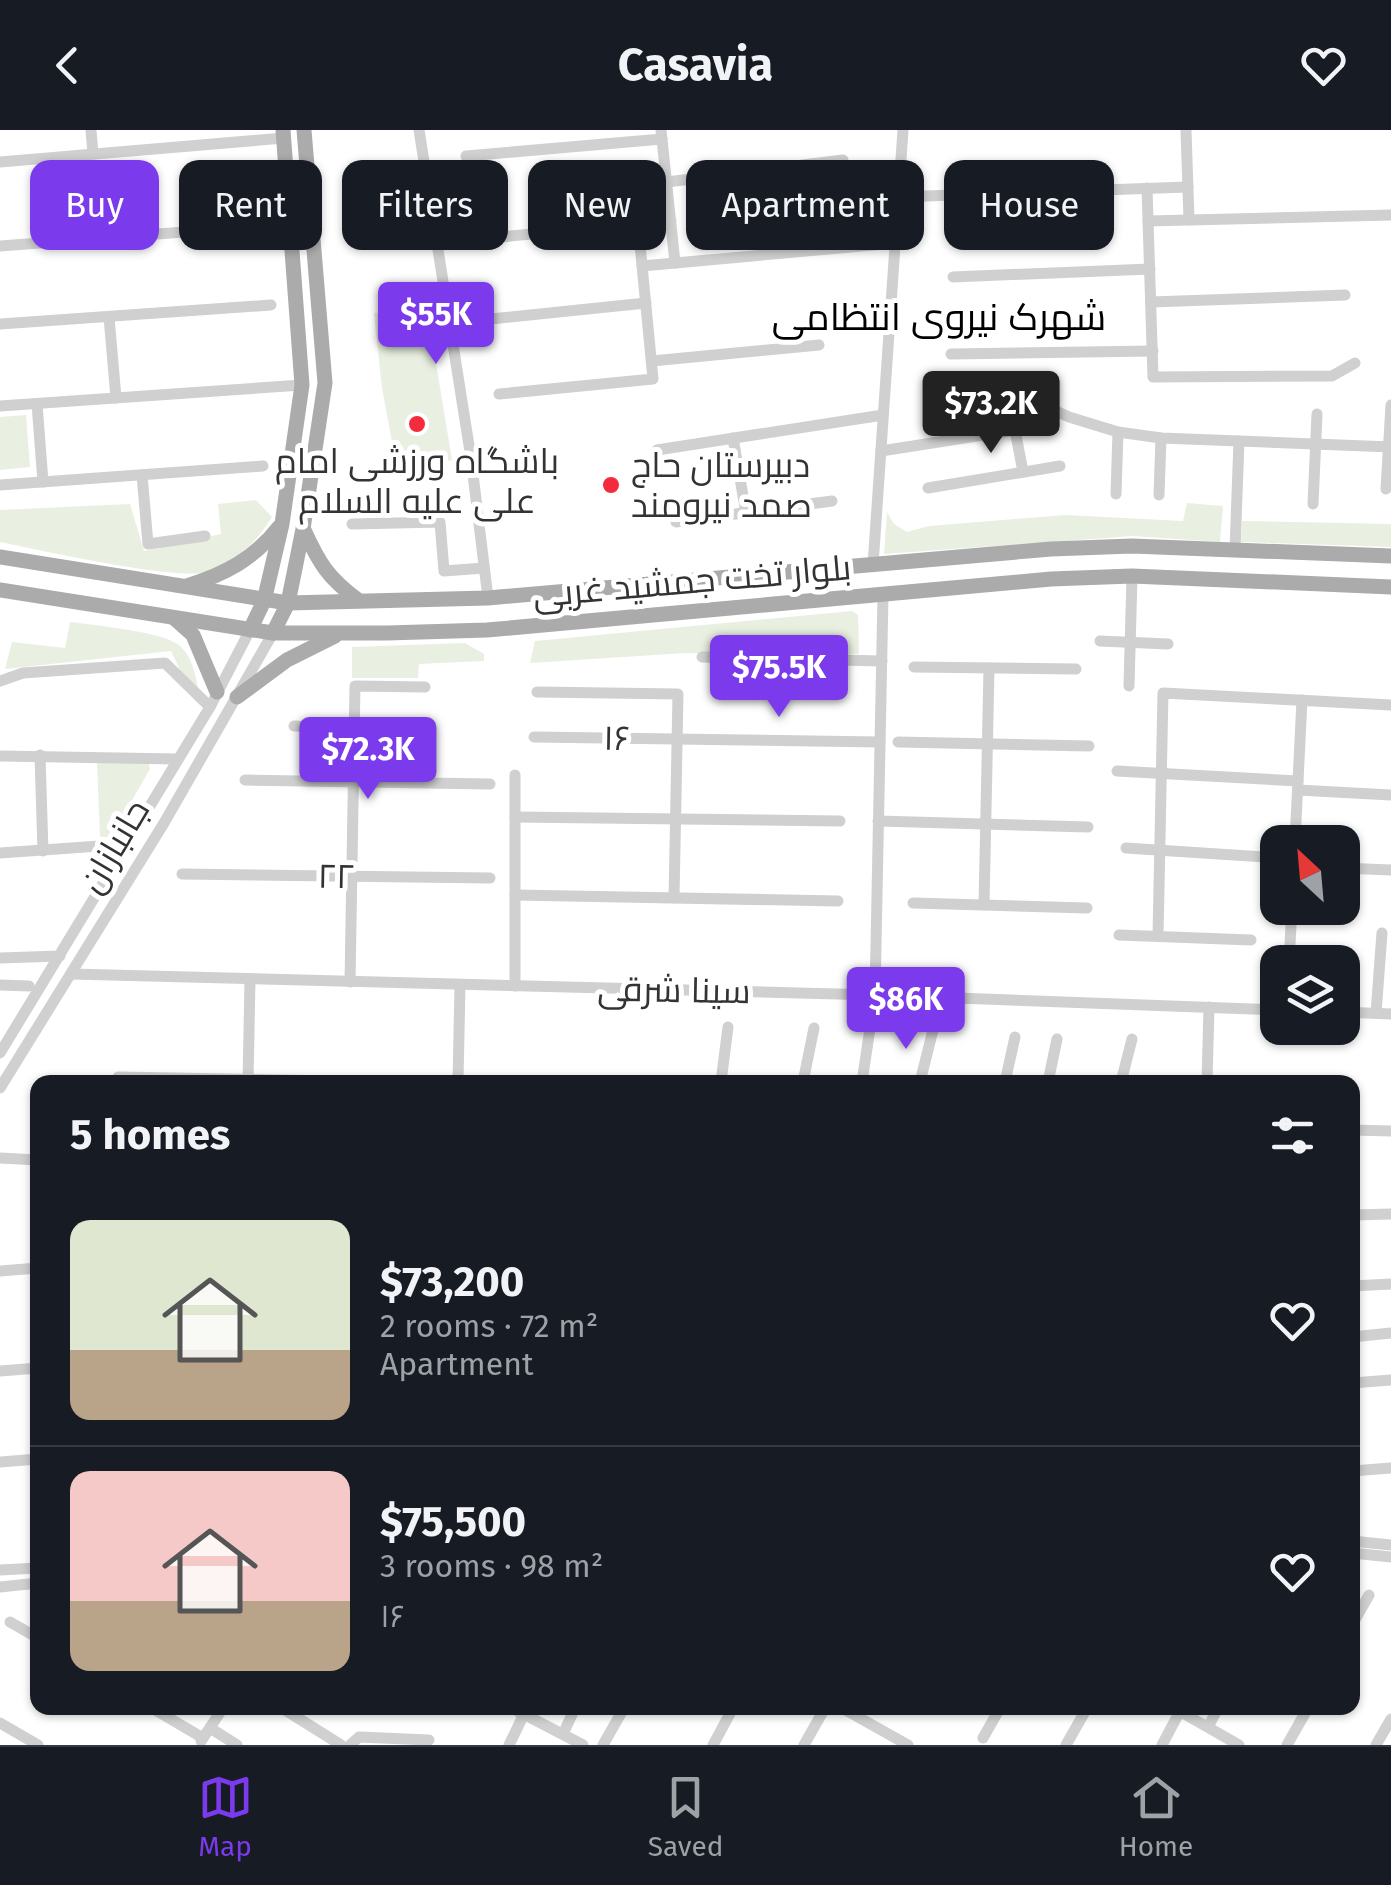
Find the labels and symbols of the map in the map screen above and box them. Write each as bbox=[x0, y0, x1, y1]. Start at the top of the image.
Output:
pin: $55K bbox=[377, 282, 495, 367]
district label: شهرک نیروی انتظامی bbox=[772, 294, 1106, 340]
pin: $73.2K bbox=[910, 371, 1072, 456]
marker: باشگاه ورزشی امام علی علیه السلام bbox=[406, 413, 428, 435]
place label: باشگاه ورزشی امام علی علیه السلام bbox=[275, 440, 559, 525]
place label: دبیرستان حاج صمد نیرومند bbox=[631, 444, 812, 526]
marker: دبیرستان حاج صمد نیرومند bbox=[600, 474, 622, 496]
street label: بلوار تخت جمشید غربی bbox=[531, 546, 853, 616]
pin: $75.5K bbox=[698, 635, 860, 720]
pin: $72.3K bbox=[287, 717, 449, 802]
street label: ۱۶ bbox=[603, 717, 631, 759]
street label: جانبازان bbox=[70, 792, 158, 900]
north arrow bbox=[1260, 825, 1360, 925]
street label: ۲۲ bbox=[317, 855, 355, 897]
pin: $86K bbox=[847, 967, 965, 1052]
street label: سینا شرقی bbox=[597, 968, 751, 1012]

